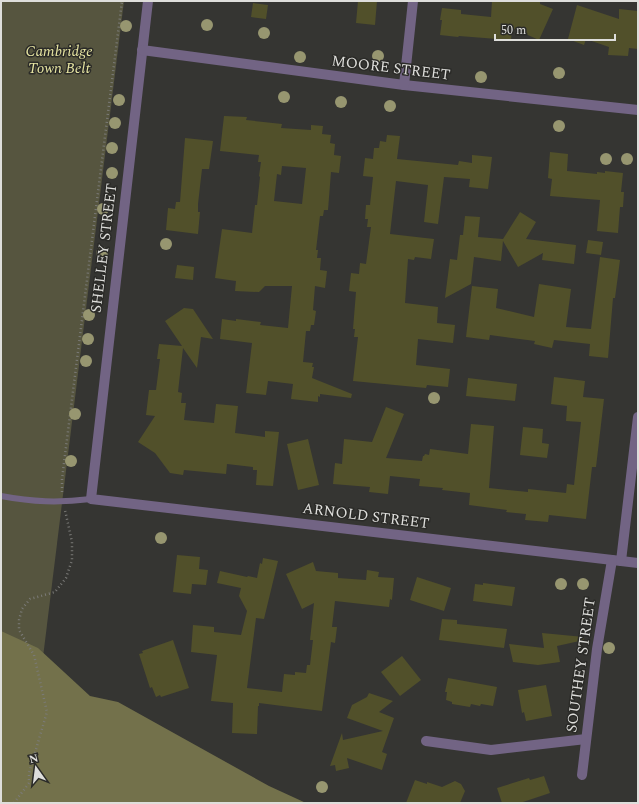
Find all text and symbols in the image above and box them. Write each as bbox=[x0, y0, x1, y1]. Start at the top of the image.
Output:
scale bar bbox=[495, 16, 615, 42]
text: 50 m bbox=[501, 21, 526, 40]
park label: Cambridge Town Belt bbox=[25, 40, 93, 80]
street label: MOORE STREET bbox=[330, 49, 452, 87]
street label: SHELLEY STREET bbox=[85, 182, 123, 314]
street label: ARNOLD STREET bbox=[301, 497, 431, 535]
street label: SOUTHEY STREET bbox=[560, 596, 602, 734]
north arrow bbox=[16, 748, 56, 788]
text: N bbox=[27, 749, 40, 768]

